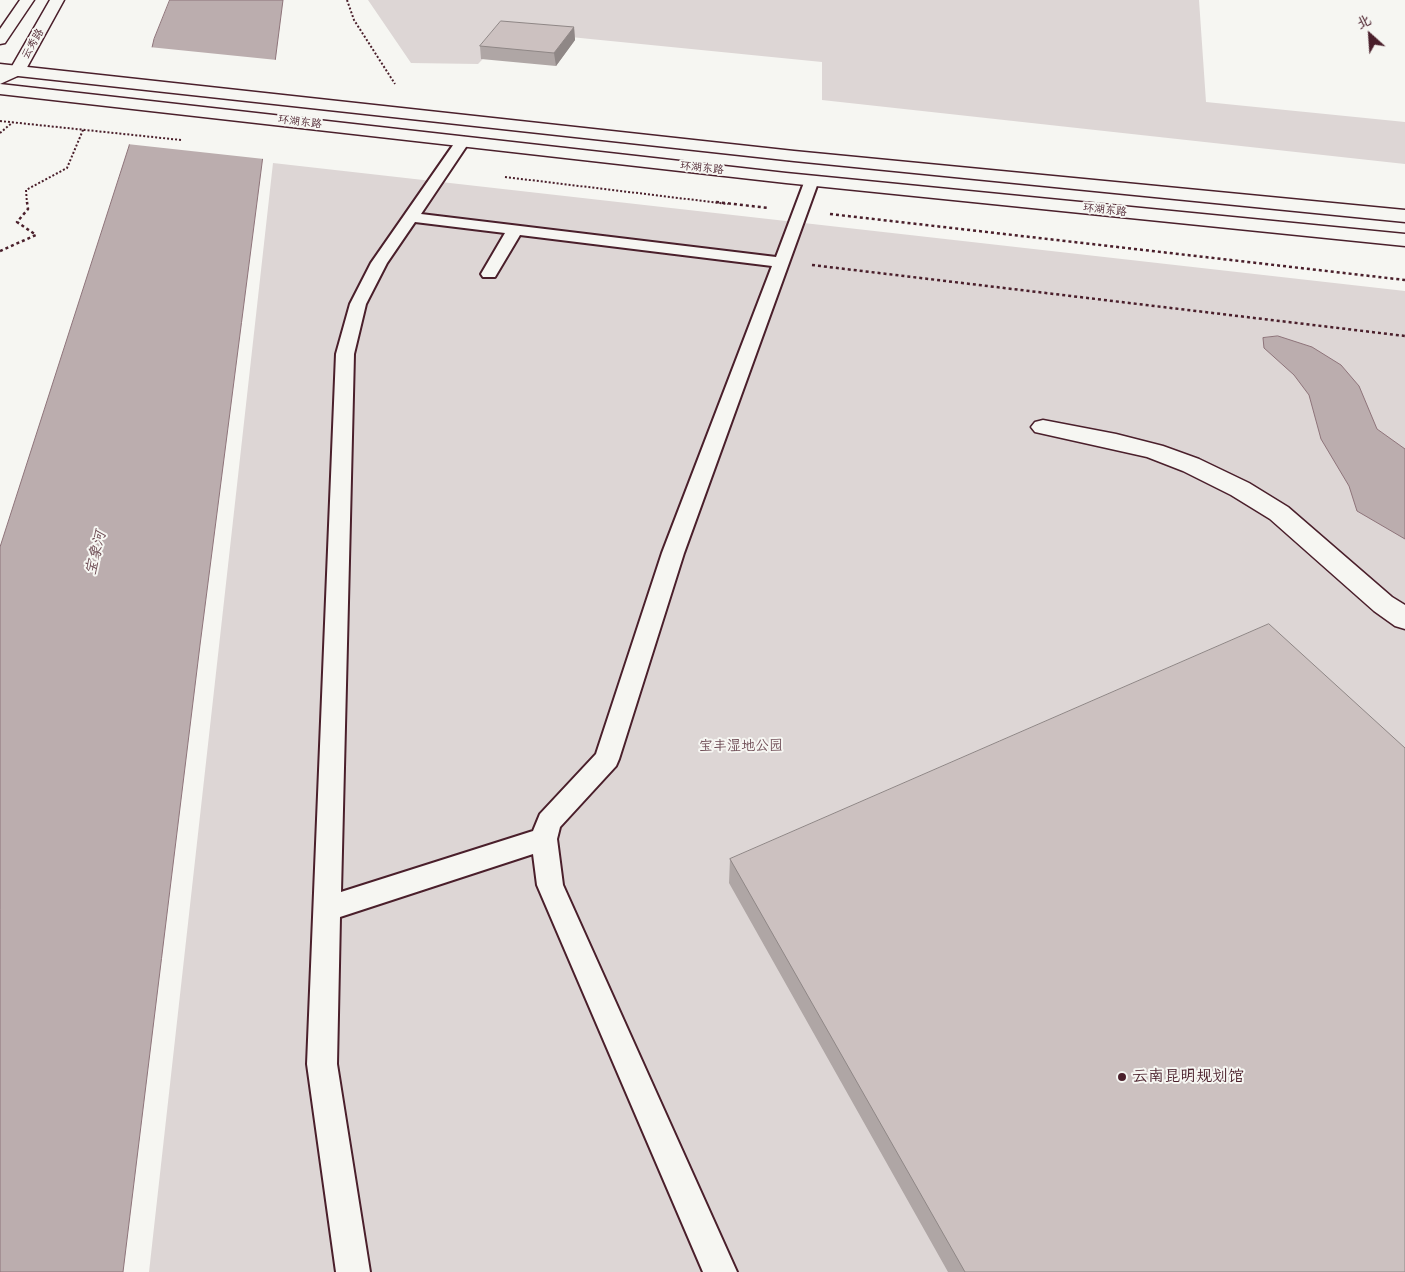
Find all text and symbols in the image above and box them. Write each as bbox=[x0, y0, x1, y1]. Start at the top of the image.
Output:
text: 北 bbox=[1352, 9, 1374, 34]
north arrow bbox=[1345, 10, 1395, 60]
street label: 云秀路 bbox=[19, 26, 47, 62]
street label: 环湖东路 bbox=[277, 113, 323, 131]
street label: 环湖东路 bbox=[679, 159, 725, 177]
street label: 环湖东路 bbox=[1082, 201, 1128, 219]
water label: 宝象河 bbox=[82, 529, 110, 577]
park label: 宝丰湿地公园 bbox=[699, 738, 783, 754]
place label: 云南昆明规划馆 bbox=[1132, 1067, 1244, 1087]
marker: 云南昆明规划馆 bbox=[1116, 1071, 1128, 1083]

